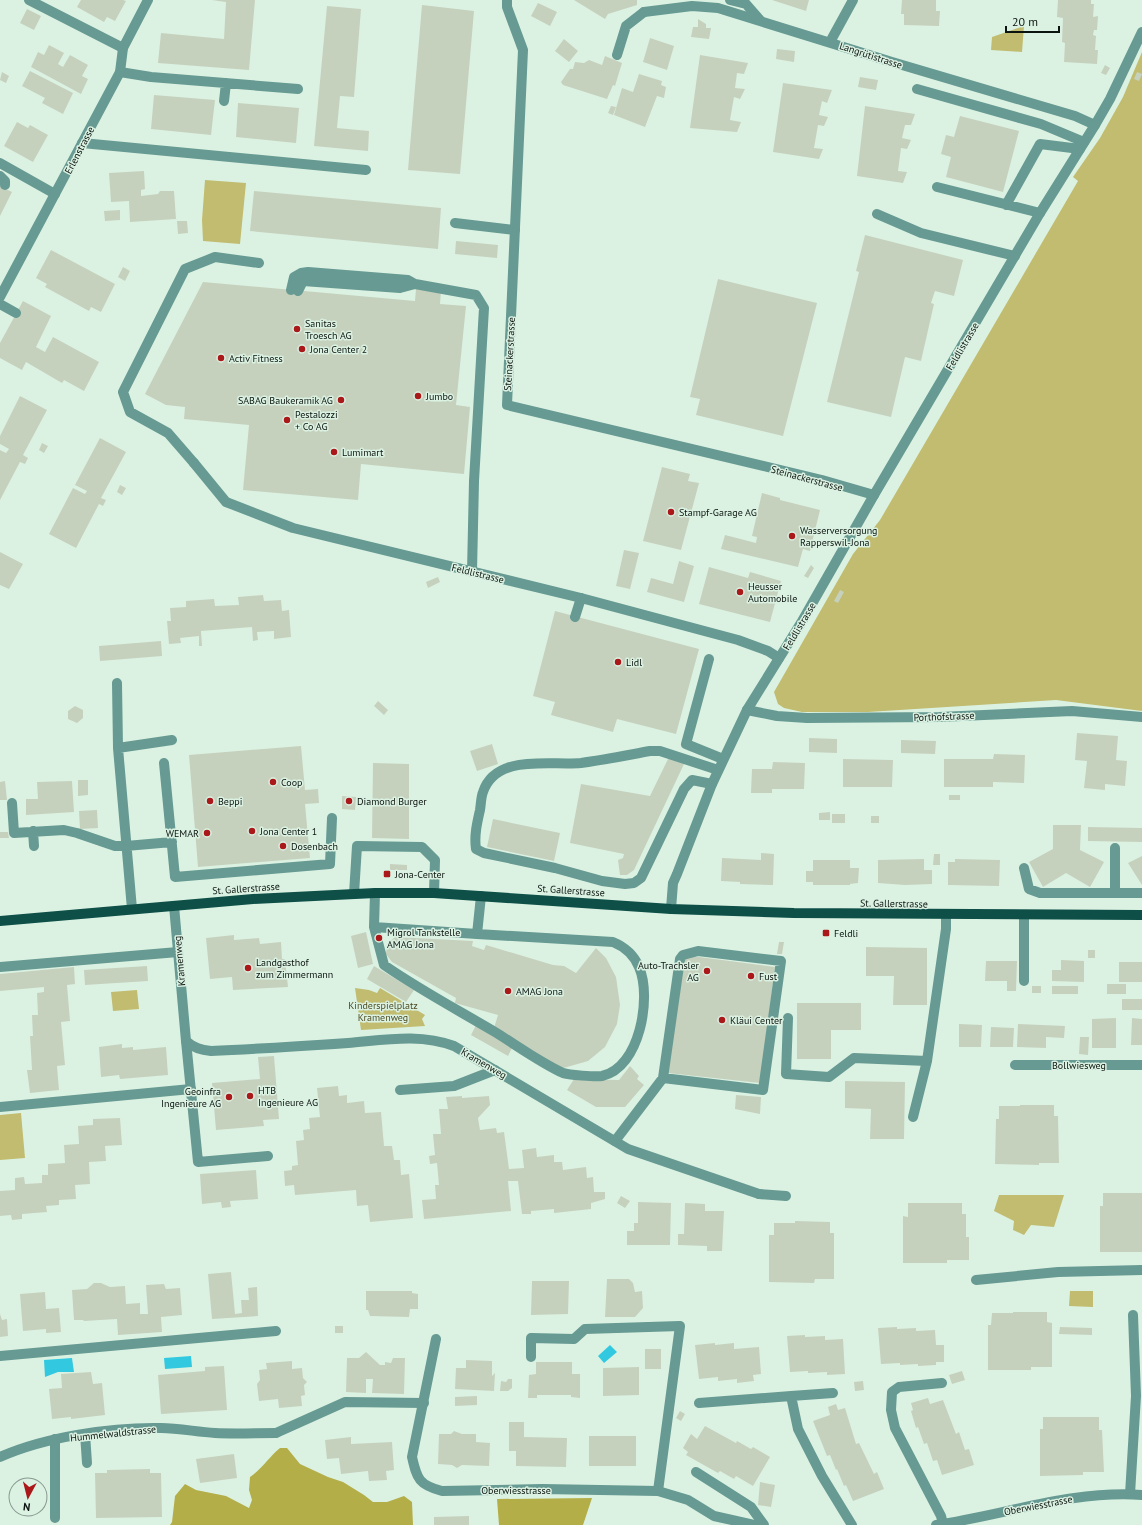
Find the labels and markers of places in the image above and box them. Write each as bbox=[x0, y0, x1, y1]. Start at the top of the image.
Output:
place label: Sanitas Troesch AG bbox=[305, 317, 352, 342]
marker: Sanitas Troesch AG bbox=[292, 324, 302, 334]
place label: Jona Center 2 bbox=[309, 343, 367, 356]
marker: Jona Center 2 bbox=[297, 344, 307, 354]
place label: Activ Fitness bbox=[229, 352, 283, 365]
marker: Activ Fitness bbox=[216, 353, 226, 363]
place label: Jumbo bbox=[425, 390, 453, 403]
marker: Jumbo bbox=[413, 391, 423, 401]
place label: SABAG Baukeramik AG bbox=[238, 394, 333, 407]
marker: SABAG Baukeramik AG bbox=[336, 395, 346, 405]
place label: Pestalozzi + Co AG bbox=[295, 408, 338, 433]
marker: Pestalozzi + Co AG bbox=[282, 415, 292, 425]
place label: Lumimart bbox=[342, 446, 384, 459]
marker: Lumimart bbox=[329, 447, 339, 457]
place label: Stampf-Garage AG bbox=[679, 506, 757, 519]
marker: Stampf-Garage AG bbox=[666, 507, 676, 517]
place label: Wasserversorgung Rapperswil-Jona bbox=[800, 524, 878, 549]
marker: Wasserversorgung Rapperswil-Jona bbox=[787, 531, 797, 541]
place label: Heusser Automobile bbox=[748, 580, 797, 605]
marker: Heusser Automobile bbox=[735, 587, 745, 597]
place label: Lidl bbox=[626, 656, 642, 669]
marker: Lidl bbox=[613, 657, 623, 667]
place label: Coop bbox=[281, 776, 303, 789]
marker: Coop bbox=[268, 777, 278, 787]
place label: Beppi bbox=[218, 795, 242, 808]
place label: Diamond Burger bbox=[357, 795, 427, 808]
marker: Beppi bbox=[205, 796, 215, 806]
marker: Diamond Burger bbox=[344, 796, 354, 806]
place label: Jona Center 1 bbox=[259, 825, 317, 838]
marker: Jona Center 1 bbox=[247, 826, 257, 836]
place label: WEMAR bbox=[166, 827, 199, 840]
marker: WEMAR bbox=[202, 828, 212, 838]
place label: Dosenbach bbox=[291, 840, 338, 853]
marker: Dosenbach bbox=[278, 841, 288, 851]
place label: Jona-Center bbox=[394, 868, 446, 881]
marker: Jona-Center bbox=[382, 869, 392, 879]
place label: Migrol Tankstelle AMAG Jona bbox=[387, 926, 460, 951]
place label: Feldli bbox=[834, 927, 858, 940]
marker: Feldli bbox=[821, 928, 831, 938]
marker: Migrol Tankstelle AMAG Jona bbox=[374, 933, 384, 943]
place label: Landgasthof zum Zimmermann bbox=[256, 956, 333, 981]
place label: Auto-Trachsler AG bbox=[638, 959, 700, 984]
marker: Landgasthof zum Zimmermann bbox=[243, 963, 253, 973]
marker: Auto-Trachsler AG bbox=[702, 966, 712, 976]
place label: Fust bbox=[759, 970, 778, 983]
marker: Fust bbox=[746, 971, 756, 981]
place label: AMAG Jona bbox=[516, 985, 563, 998]
marker: AMAG Jona bbox=[503, 986, 513, 996]
place label: Kläui Center bbox=[730, 1014, 783, 1027]
marker: Kläui Center bbox=[717, 1015, 727, 1025]
place label: HTB Ingenieure AG bbox=[258, 1084, 318, 1109]
place label: Geoinfra Ingenieure AG bbox=[161, 1085, 221, 1110]
marker: HTB Ingenieure AG bbox=[245, 1091, 255, 1101]
marker: Geoinfra Ingenieure AG bbox=[224, 1092, 234, 1102]

